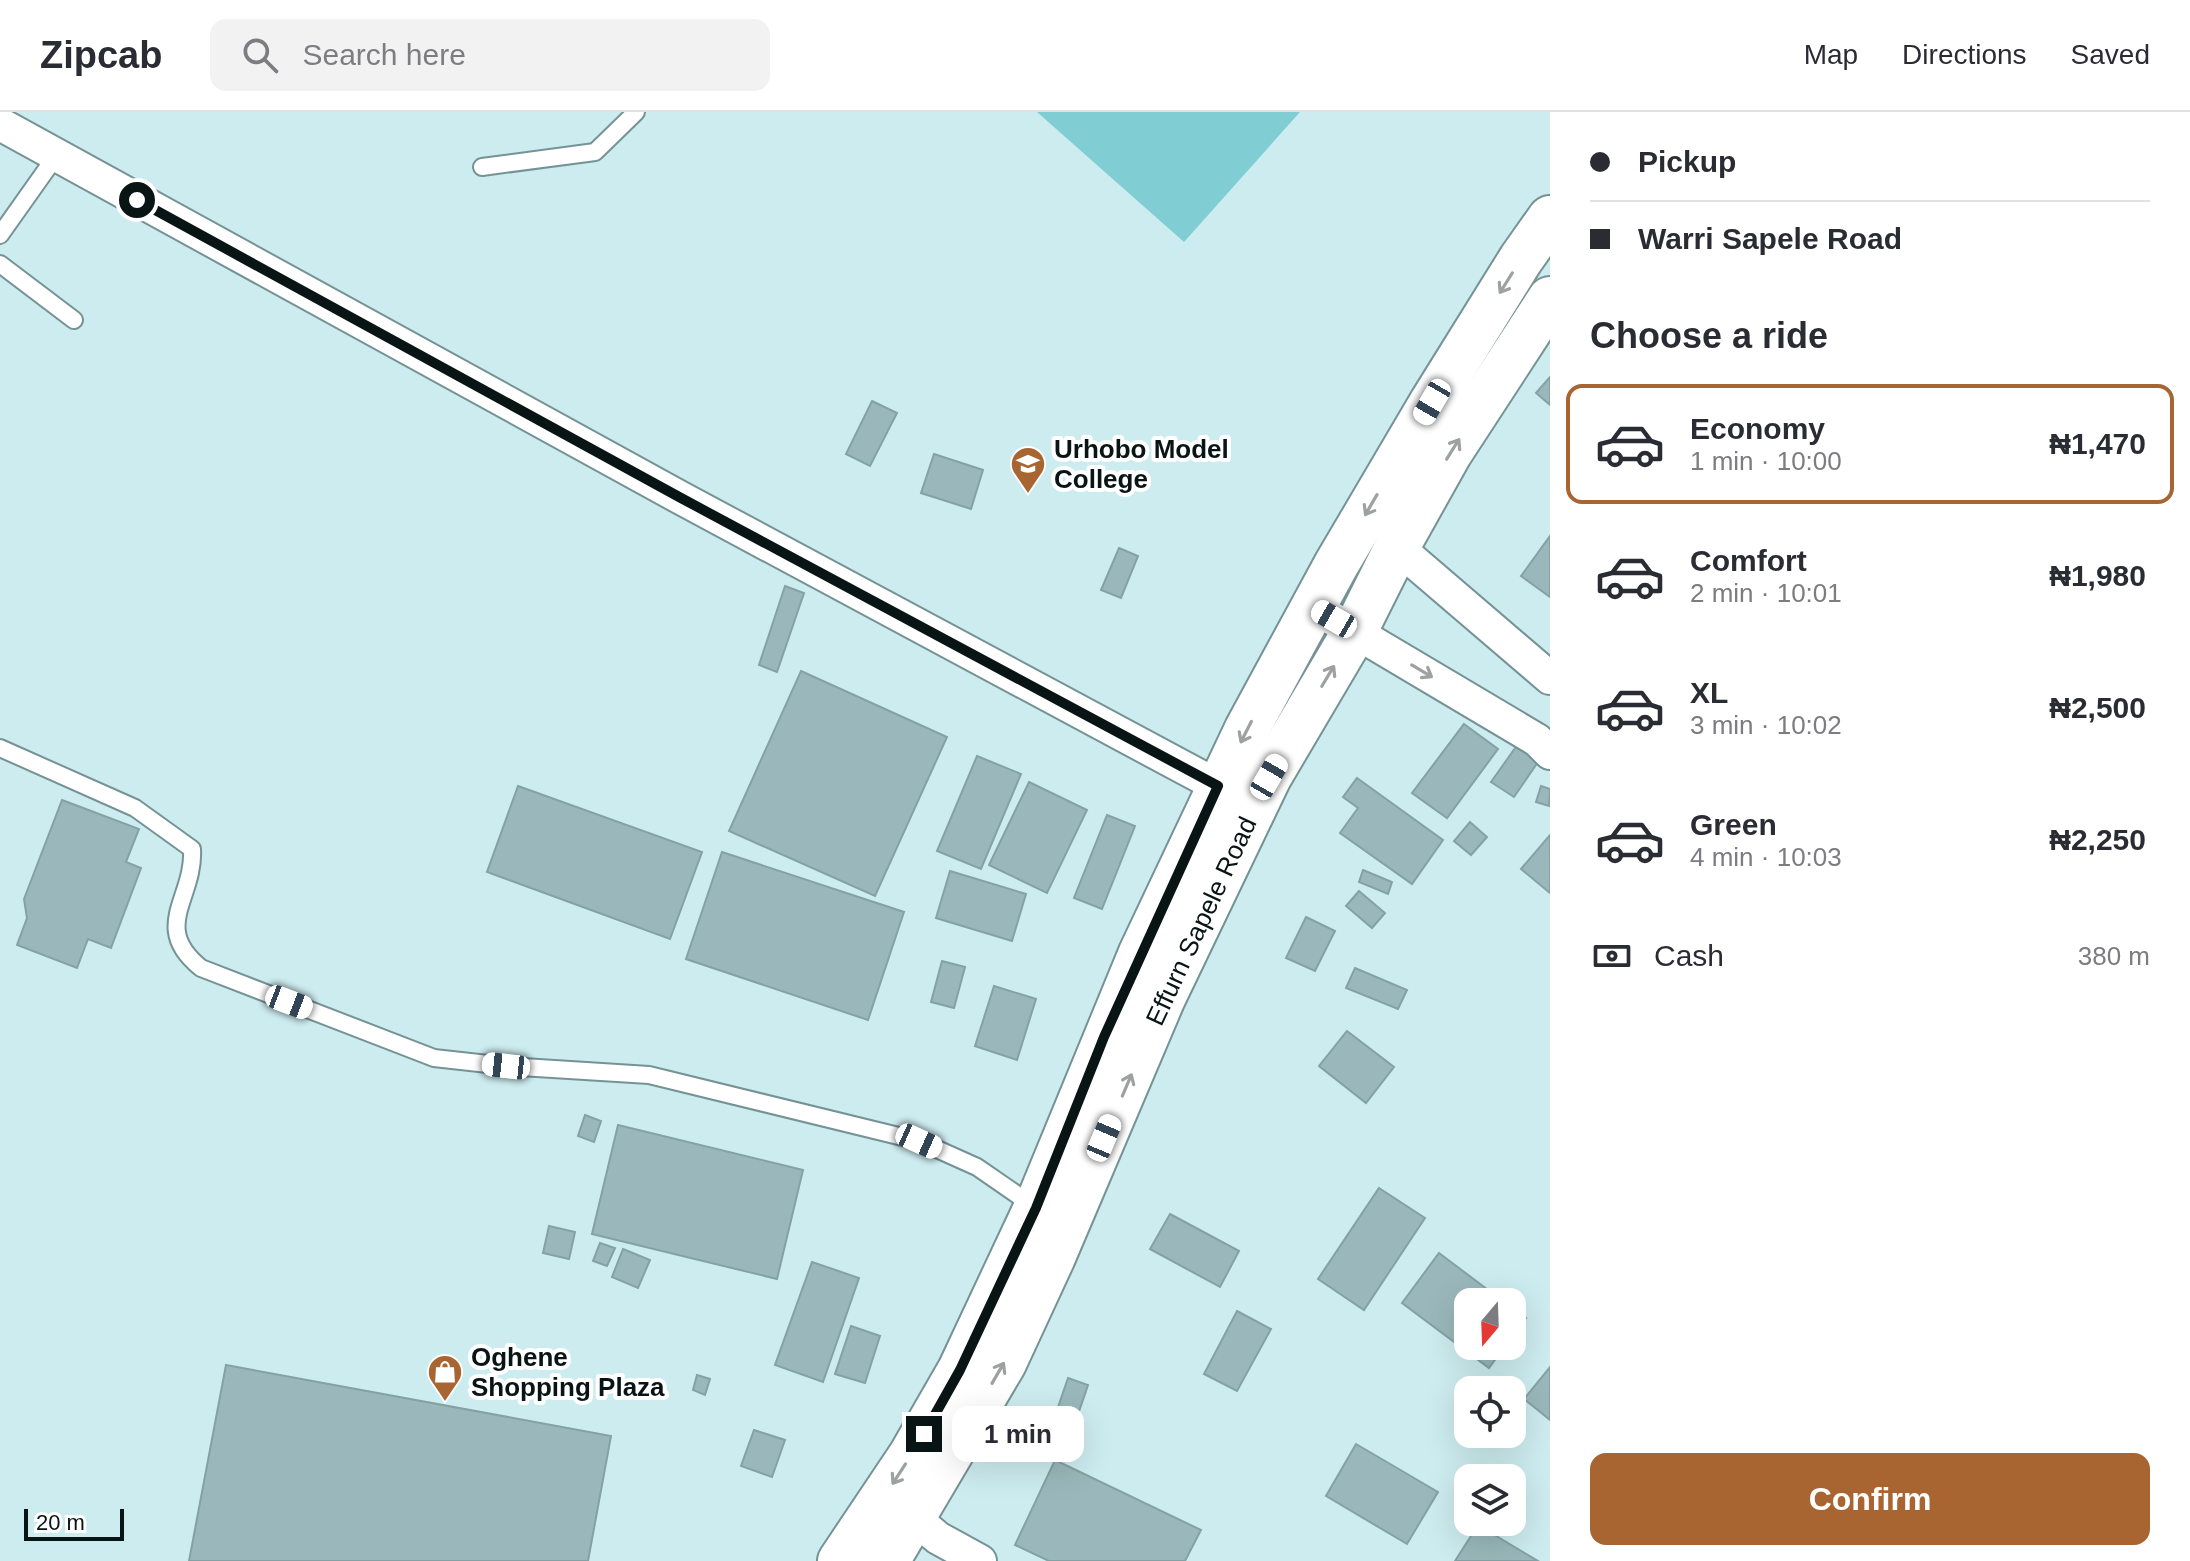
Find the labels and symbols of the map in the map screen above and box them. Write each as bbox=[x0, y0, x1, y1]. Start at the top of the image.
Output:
route start bbox=[119, 182, 155, 218]
one-way arrow bbox=[1498, 271, 1515, 293]
car bbox=[1410, 375, 1454, 429]
place label: Urhobo Model College bbox=[1054, 434, 1229, 494]
one-way arrow bbox=[1446, 438, 1462, 461]
school or university icon: Urhobo Model College bbox=[1009, 445, 1047, 495]
one-way arrow bbox=[1363, 493, 1379, 516]
car bbox=[1307, 597, 1361, 641]
one-way arrow bbox=[1410, 663, 1433, 679]
one-way arrow bbox=[1320, 665, 1336, 688]
one-way arrow bbox=[1237, 720, 1253, 744]
car bbox=[1247, 750, 1291, 804]
street label: Effurn Sapele Road bbox=[1140, 812, 1262, 1030]
car bbox=[262, 982, 316, 1022]
car bbox=[481, 1052, 531, 1080]
one-way arrow bbox=[1120, 1073, 1135, 1098]
car bbox=[1084, 1111, 1124, 1165]
car bbox=[892, 1120, 946, 1162]
north arrow bbox=[1454, 1288, 1526, 1360]
place label: Oghene Shopping Plaza bbox=[471, 1342, 665, 1402]
shop icon: Oghene Shopping Plaza bbox=[426, 1353, 464, 1403]
one-way arrow bbox=[991, 1362, 1006, 1386]
callout: 1 min bbox=[952, 1406, 1084, 1462]
route end bbox=[906, 1416, 942, 1452]
one-way arrow bbox=[890, 1463, 907, 1485]
scale bar bbox=[24, 1505, 124, 1541]

